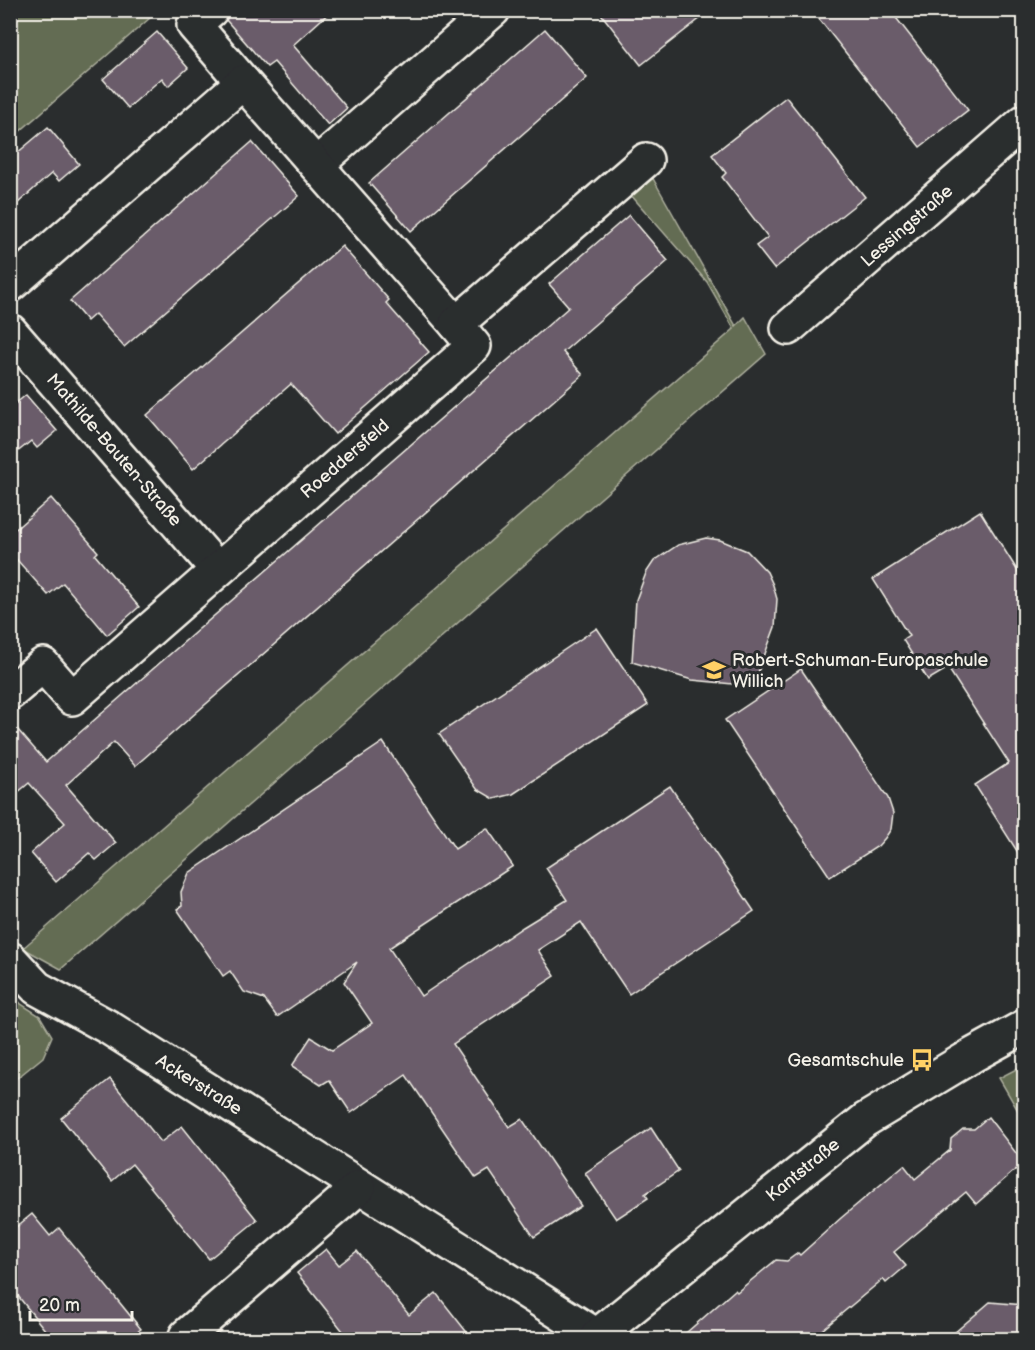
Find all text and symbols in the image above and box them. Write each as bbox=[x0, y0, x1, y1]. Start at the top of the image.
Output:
street label: Lessingstraße bbox=[857, 180, 957, 271]
street label: Mathilde-Bauten-Straße bbox=[42, 369, 186, 531]
street label: Roeddersfeld bbox=[297, 415, 393, 503]
place label: Robert-Schuman-Europaschule Willich bbox=[732, 650, 988, 692]
school or university icon: Robert-Schuman-Europaschule Willich bbox=[701, 657, 727, 683]
bus stop icon: Gesamtschule bbox=[909, 1047, 935, 1073]
street label: Ackerstraße bbox=[152, 1050, 246, 1120]
place label: Gesamtschule bbox=[788, 1050, 904, 1071]
street label: Kantstraße bbox=[762, 1134, 844, 1206]
scale bar bbox=[30, 1284, 132, 1322]
text: 20 m bbox=[39, 1295, 80, 1316]

